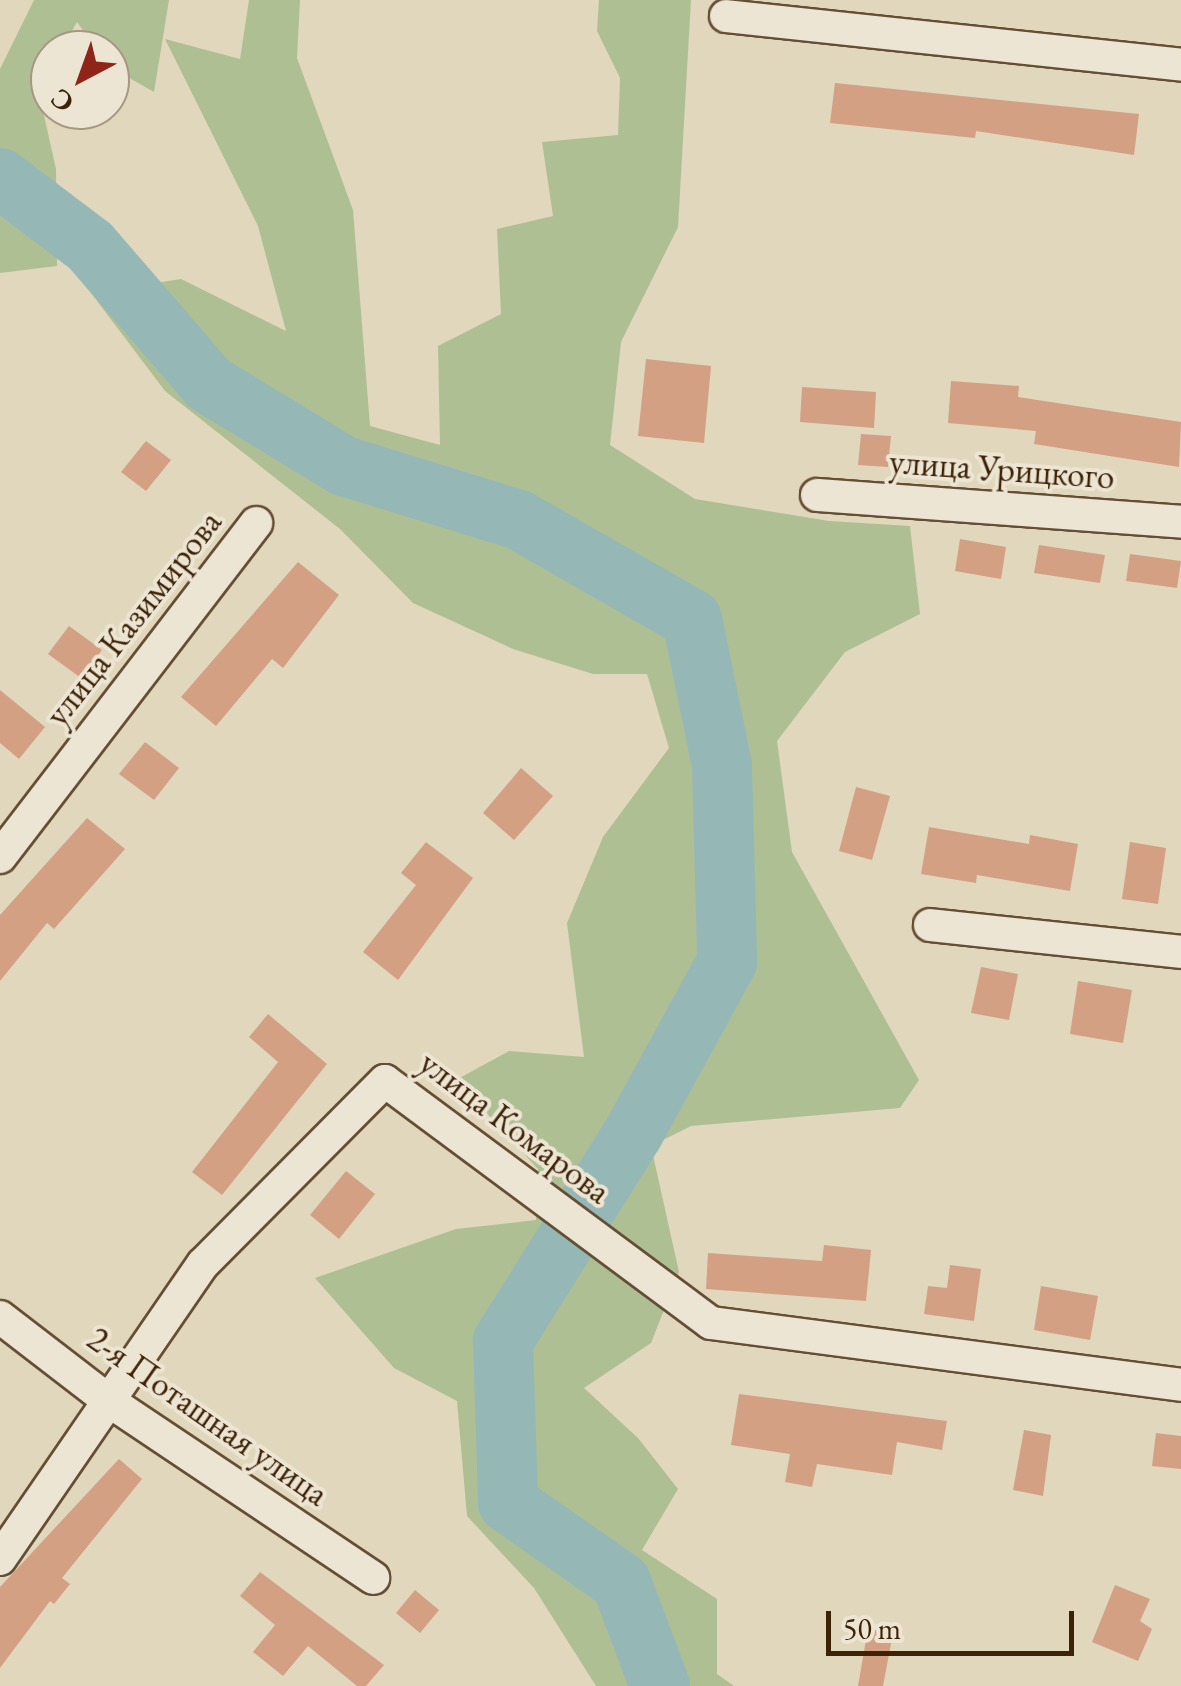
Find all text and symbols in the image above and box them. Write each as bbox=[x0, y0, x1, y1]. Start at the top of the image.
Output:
north arrow bbox=[30, 30, 130, 130]
text: С bbox=[42, 81, 81, 121]
street label: улица Урицкого bbox=[888, 440, 1116, 498]
street label: улица Казимирова bbox=[36, 502, 230, 734]
street label: улица Комарова bbox=[411, 1042, 619, 1212]
street label: 2-я Поташная улица bbox=[79, 1317, 337, 1515]
scale bar bbox=[831, 1591, 1078, 1653]
text: 50 m bbox=[843, 1609, 901, 1648]

